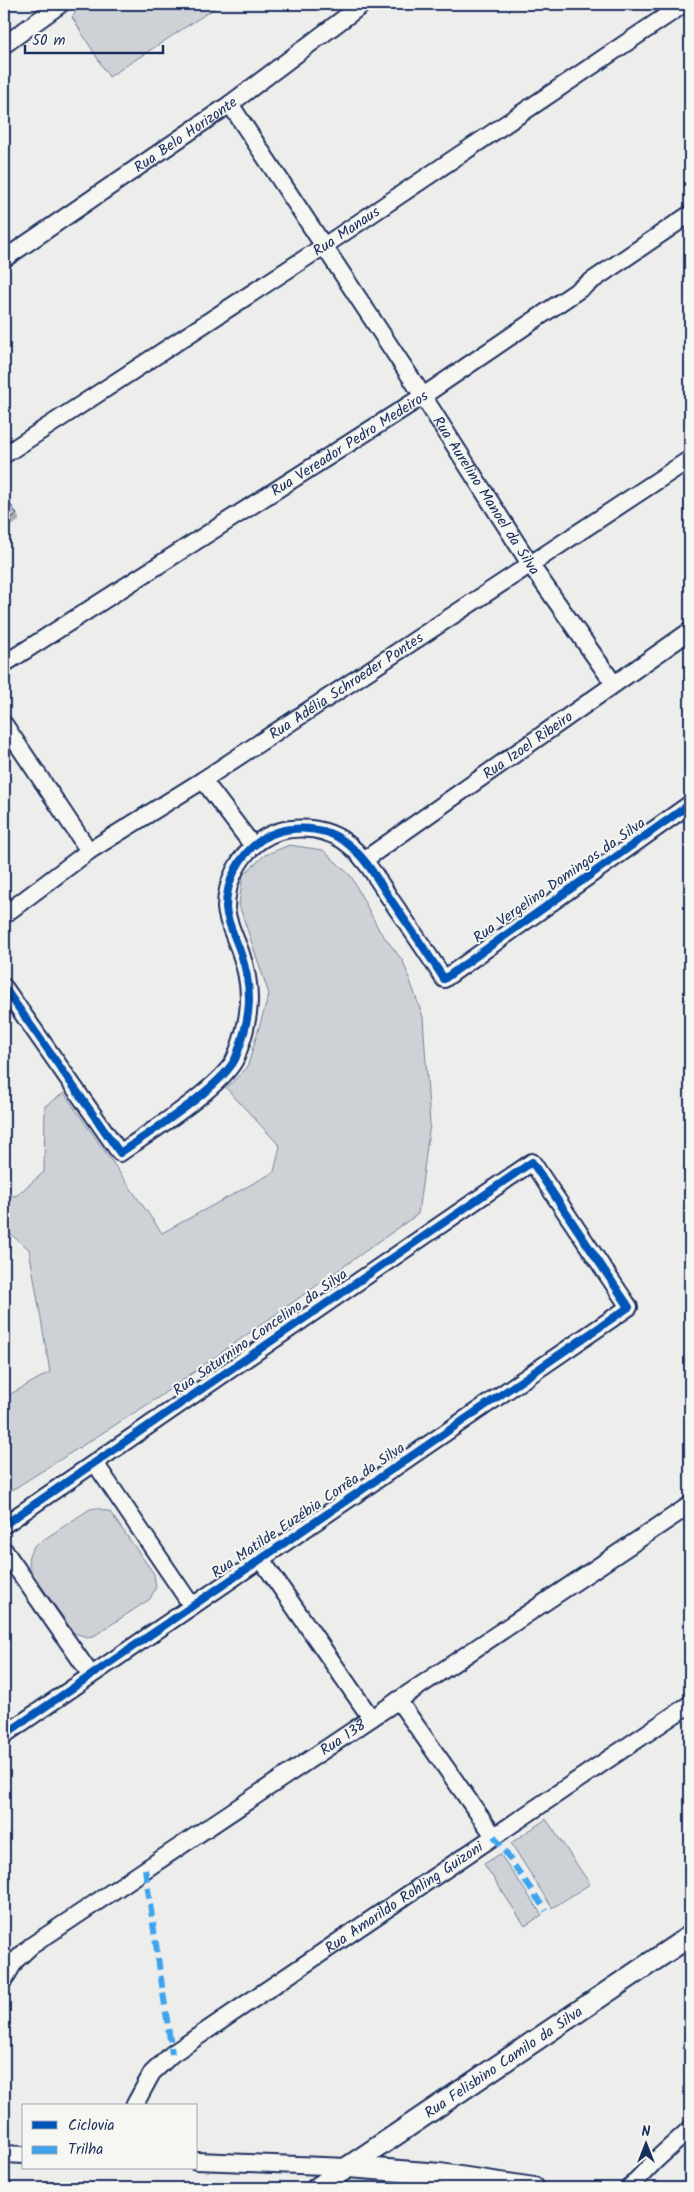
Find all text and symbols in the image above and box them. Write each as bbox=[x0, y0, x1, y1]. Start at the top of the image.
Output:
scale bar bbox=[25, 22, 162, 54]
text: 50 m bbox=[32, 29, 66, 53]
street label: Rua Belo Horizonte bbox=[129, 91, 243, 180]
street label: Rua Manaus bbox=[308, 200, 386, 263]
street label: Rua Vereador Pedro Medeiros bbox=[267, 384, 434, 503]
street label: Rua Aurelino Manoel da Silva bbox=[426, 412, 545, 581]
street label: Rua Adélia Schroeder Pontes bbox=[264, 626, 429, 746]
street label: Rua Izoel Ribeiro bbox=[478, 705, 579, 786]
street label: Rua Vergelino Domingos da Silva bbox=[468, 812, 651, 950]
street label: Rua Saturnino Concelino da Silva bbox=[168, 1263, 353, 1403]
street label: Rua Matilde Euzébia Corrêa da Silva bbox=[207, 1437, 410, 1585]
street label: Rua 138 bbox=[315, 1713, 372, 1762]
street label: Rua Amarildo Rohling Guizoni bbox=[320, 1835, 490, 1960]
street label: Rua Felisbino Camilo da Silva bbox=[420, 2001, 588, 2125]
legend bbox=[22, 2104, 198, 2170]
text: Ciclovia bbox=[68, 2114, 115, 2138]
north arrow bbox=[622, 2120, 672, 2170]
text: N bbox=[642, 2121, 651, 2143]
text: Trilha bbox=[68, 2138, 103, 2162]

